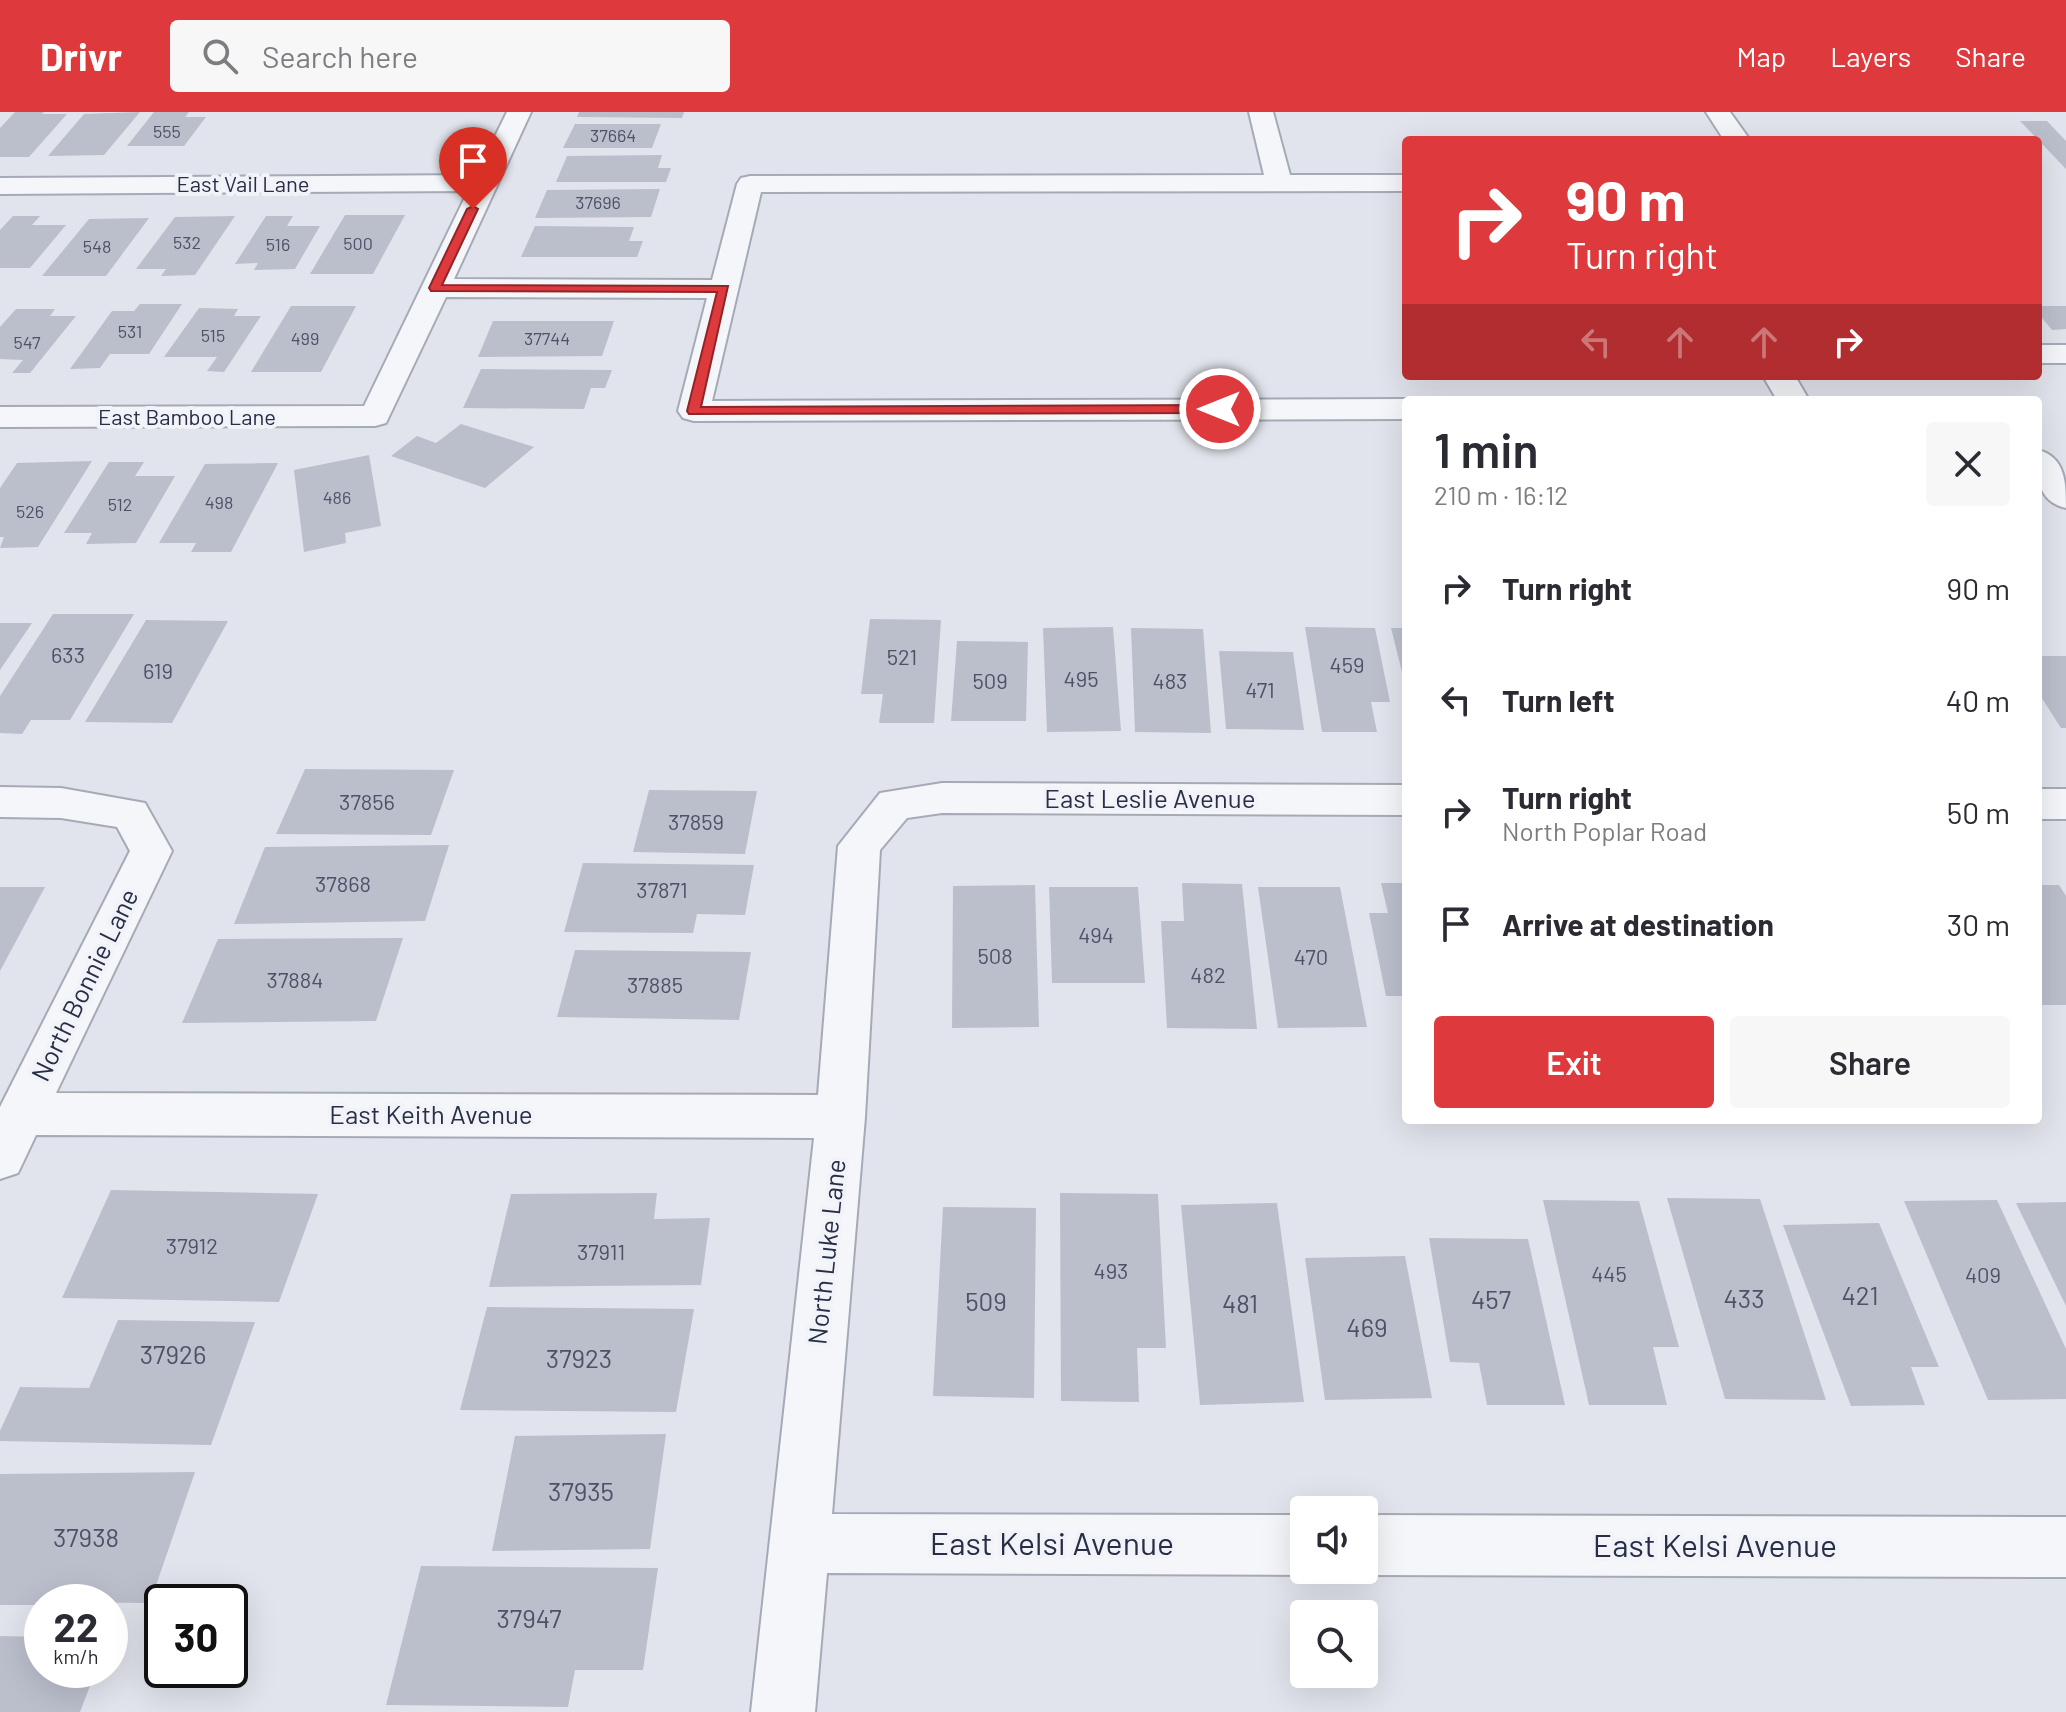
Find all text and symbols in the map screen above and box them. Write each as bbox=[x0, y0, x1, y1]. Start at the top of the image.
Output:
search box bbox=[170, 20, 730, 92]
text: Drivr bbox=[40, 33, 122, 79]
icon: search bbox=[198, 34, 242, 78]
text: Search here bbox=[262, 38, 418, 74]
text: Map bbox=[1736, 39, 1786, 73]
text: Layers bbox=[1830, 39, 1911, 73]
text: Share bbox=[1955, 39, 2026, 73]
house number: 555 bbox=[153, 120, 181, 142]
house number: 37664 bbox=[590, 124, 636, 146]
pin bbox=[439, 127, 507, 209]
icon: arrive bbox=[451, 139, 495, 183]
text: 90 m bbox=[1566, 165, 1686, 232]
icon: right bbox=[1434, 168, 1538, 272]
street label: East Vail Lane bbox=[177, 170, 309, 196]
house number: 37696 bbox=[575, 191, 621, 213]
house number: 532 bbox=[173, 231, 201, 253]
house number: 500 bbox=[343, 232, 373, 254]
house number: 516 bbox=[266, 233, 290, 255]
text: Turn right bbox=[1566, 233, 1718, 276]
house number: 548 bbox=[83, 235, 111, 257]
house number: 531 bbox=[118, 320, 142, 342]
icon: left bbox=[1574, 320, 1618, 364]
icon: ahead bbox=[1658, 320, 1702, 364]
icon: ahead bbox=[1742, 320, 1786, 364]
icon: right bbox=[1826, 320, 1870, 364]
house number: 515 bbox=[201, 324, 225, 346]
house number: 499 bbox=[291, 327, 319, 349]
house number: 37744 bbox=[524, 327, 570, 349]
house number: 547 bbox=[13, 331, 41, 353]
position arrow bbox=[1178, 367, 1262, 451]
street label: East Bamboo Lane bbox=[98, 403, 276, 429]
text: 1 min bbox=[1434, 420, 1539, 478]
button: close bbox=[1926, 422, 2010, 506]
text: 210 m · 16:12 bbox=[1434, 479, 1568, 510]
house number: 486 bbox=[323, 486, 351, 508]
house number: 498 bbox=[205, 491, 233, 513]
house number: 512 bbox=[108, 493, 132, 515]
house number: 526 bbox=[16, 500, 44, 522]
icon: right bbox=[1434, 566, 1478, 610]
text: Turn right bbox=[1502, 570, 1632, 606]
text: 90 m bbox=[1947, 570, 2010, 606]
house number: 633 bbox=[51, 641, 85, 667]
house number: 521 bbox=[887, 643, 917, 669]
house number: 459 bbox=[1330, 651, 1364, 677]
house number: 619 bbox=[143, 657, 173, 683]
house number: 495 bbox=[1064, 665, 1098, 691]
house number: 509 bbox=[972, 667, 1008, 693]
house number: 483 bbox=[1153, 667, 1187, 693]
house number: 471 bbox=[1245, 676, 1275, 702]
icon: left bbox=[1434, 678, 1478, 722]
text: Turn left bbox=[1502, 682, 1615, 718]
text: 40 m bbox=[1946, 682, 2010, 718]
text: Turn right bbox=[1502, 779, 1632, 815]
street label: East Leslie Avenue bbox=[1044, 782, 1256, 813]
house number: 37856 bbox=[339, 788, 395, 814]
icon: right bbox=[1434, 790, 1478, 834]
text: 50 m bbox=[1947, 794, 2010, 830]
house number: 37859 bbox=[668, 808, 724, 834]
text: North Poplar Road bbox=[1502, 815, 1707, 846]
house number: 37868 bbox=[315, 870, 371, 896]
house number: 37871 bbox=[636, 876, 688, 902]
street label: North Bonnie Lane bbox=[24, 883, 144, 1086]
icon: arrive bbox=[1434, 902, 1478, 946]
text: Arrive at destination bbox=[1502, 906, 1774, 942]
text: 30 m bbox=[1947, 906, 2010, 942]
house number: 494 bbox=[1078, 921, 1114, 947]
house number: 508 bbox=[977, 942, 1013, 968]
house number: 470 bbox=[1294, 943, 1328, 969]
house number: 482 bbox=[1190, 961, 1226, 987]
house number: 37884 bbox=[267, 966, 323, 992]
house number: 37885 bbox=[627, 971, 683, 997]
button: Exit bbox=[1434, 1016, 1714, 1108]
button: Share bbox=[1730, 1016, 2010, 1108]
street label: East Keith Avenue bbox=[329, 1098, 533, 1129]
street label: North Luke Lane bbox=[800, 1158, 851, 1346]
house number: 37912 bbox=[166, 1232, 218, 1258]
house number: 37911 bbox=[577, 1238, 625, 1264]
house number: 493 bbox=[1094, 1257, 1128, 1283]
house number: 445 bbox=[1591, 1260, 1627, 1286]
house number: 409 bbox=[1965, 1261, 2001, 1287]
house number: 421 bbox=[1842, 1279, 1879, 1310]
house number: 433 bbox=[1723, 1282, 1765, 1313]
house number: 457 bbox=[1471, 1283, 1511, 1314]
house number: 509 bbox=[965, 1285, 1007, 1316]
house number: 481 bbox=[1222, 1287, 1258, 1318]
house number: 469 bbox=[1346, 1311, 1388, 1342]
house number: 37926 bbox=[140, 1338, 206, 1369]
house number: 37923 bbox=[546, 1342, 612, 1373]
house number: 37935 bbox=[548, 1475, 614, 1506]
map controls bbox=[1290, 1496, 1378, 1688]
button: sound bbox=[1290, 1496, 1378, 1584]
house number: 37938 bbox=[53, 1521, 119, 1552]
street label: East Kelsi Avenue bbox=[930, 1523, 1174, 1561]
street label: East Kelsi Avenue bbox=[1593, 1525, 1837, 1563]
speed limit sign: 30 bbox=[144, 1584, 248, 1688]
button: search bbox=[1290, 1600, 1378, 1688]
text: 22 bbox=[54, 1602, 98, 1650]
house number: 37947 bbox=[496, 1602, 562, 1633]
text: km/h bbox=[53, 1644, 99, 1668]

